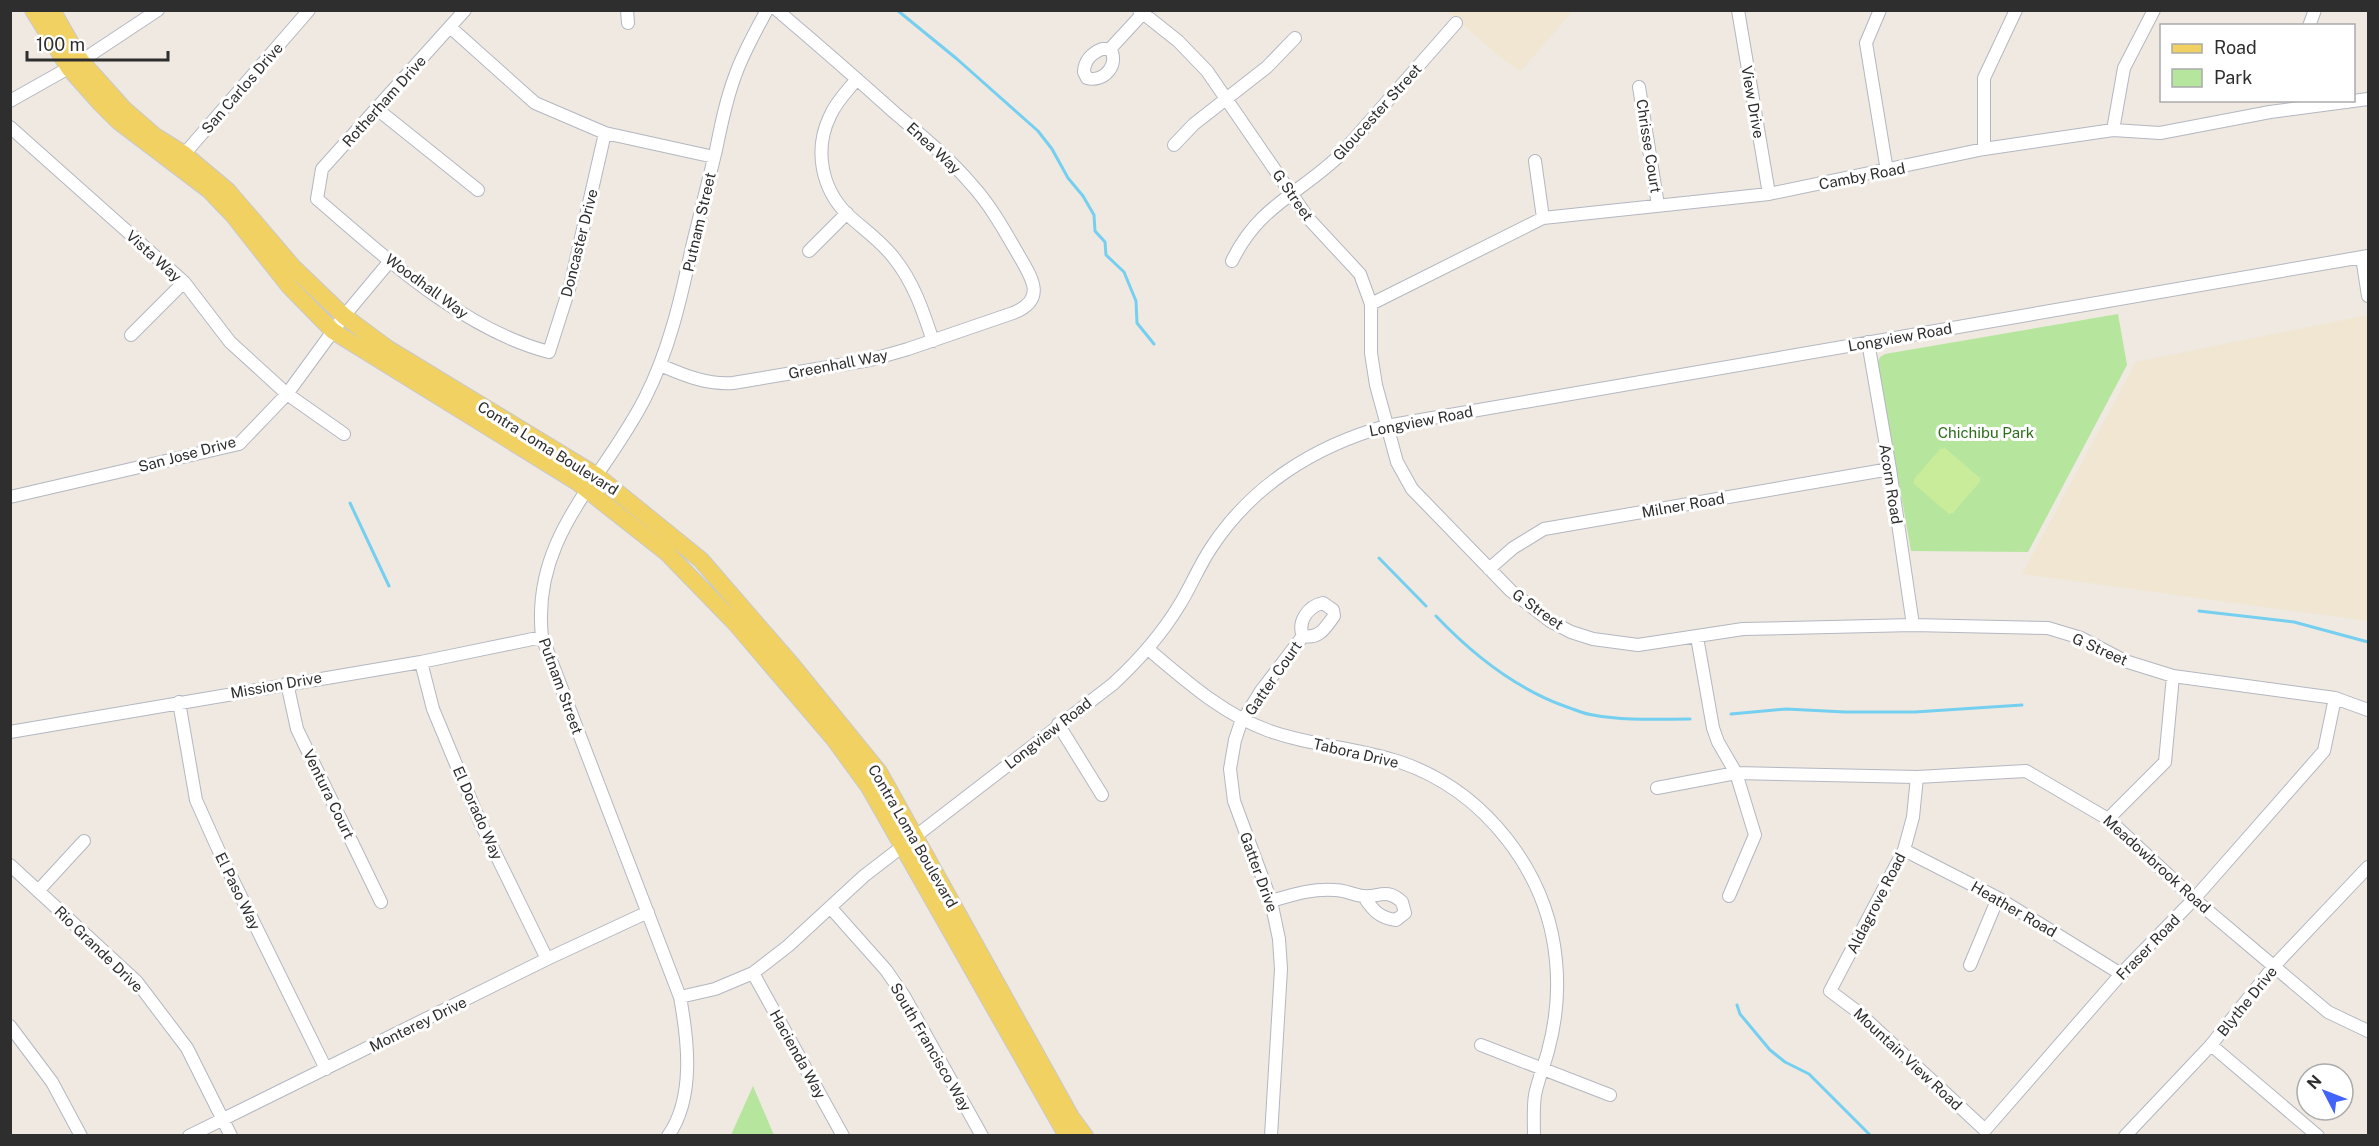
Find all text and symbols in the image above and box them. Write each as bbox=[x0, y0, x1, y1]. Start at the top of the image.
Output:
scale bar bbox=[27, 24, 168, 62]
legend bbox=[2160, 24, 2355, 102]
text: 100 m bbox=[36, 34, 85, 55]
text: Road bbox=[2214, 37, 2257, 58]
street label: San Carlos Drive bbox=[198, 39, 286, 137]
street label: Rotherham Drive bbox=[339, 52, 429, 150]
street label: Gloucester Street bbox=[1329, 60, 1425, 164]
street label: View Drive bbox=[1738, 64, 1768, 140]
text: Park bbox=[2214, 67, 2252, 88]
street label: Chrisse Court bbox=[1633, 98, 1665, 194]
street label: Enea Way bbox=[904, 119, 964, 177]
street label: Camby Road bbox=[1817, 159, 1907, 193]
street label: G Street bbox=[1269, 166, 1317, 224]
street label: Putnam Street bbox=[679, 171, 719, 273]
street label: Doncaster Drive bbox=[557, 187, 601, 299]
street label: Vista Way bbox=[123, 227, 185, 285]
street label: Woodhall Way bbox=[382, 250, 472, 322]
street label: Longview Road bbox=[1847, 319, 1953, 355]
street label: Greenhall Way bbox=[787, 346, 889, 382]
street label: Contra Loma Boulevard bbox=[475, 398, 621, 498]
street label: Longview Road bbox=[1368, 403, 1474, 439]
park label: Chichibu Park bbox=[1938, 424, 2034, 441]
street label: San Jose Drive bbox=[136, 433, 238, 475]
street label: Acorn Road bbox=[1876, 443, 1906, 525]
street label: Milner Road bbox=[1640, 489, 1726, 521]
street label: G Street bbox=[1509, 585, 1567, 633]
street label: G Street bbox=[2070, 629, 2130, 669]
street label: Putnam Street bbox=[536, 635, 586, 737]
street label: Gatter Court bbox=[1241, 637, 1305, 718]
street label: Mission Drive bbox=[229, 669, 323, 701]
street label: Longview Road bbox=[1001, 694, 1095, 772]
street label: Tabora Drive bbox=[1312, 735, 1400, 771]
street label: Ventura Court bbox=[300, 747, 358, 842]
street label: Contra Loma Boulevard bbox=[865, 761, 961, 911]
street label: El Dorado Way bbox=[450, 764, 506, 862]
street label: Meadowbrook Road bbox=[2100, 811, 2214, 917]
street label: Gatter Drive bbox=[1237, 830, 1281, 914]
street label: El Paso Way bbox=[212, 850, 264, 932]
street label: Aldagrove Road bbox=[1843, 850, 1909, 956]
street label: Heather Road bbox=[1968, 878, 2060, 940]
street label: Rio Grande Drive bbox=[51, 903, 147, 995]
street label: Fraser Road bbox=[2113, 911, 2183, 983]
street label: Blythe Drive bbox=[2214, 963, 2280, 1039]
street label: South Francisco Way bbox=[887, 980, 975, 1114]
street label: Monterey Drive bbox=[367, 993, 469, 1055]
street label: Mountain View Road bbox=[1850, 1004, 1966, 1114]
street label: Hacienda Way bbox=[767, 1007, 829, 1101]
north arrow bbox=[2295, 1062, 2355, 1122]
text: N bbox=[2303, 1071, 2325, 1093]

